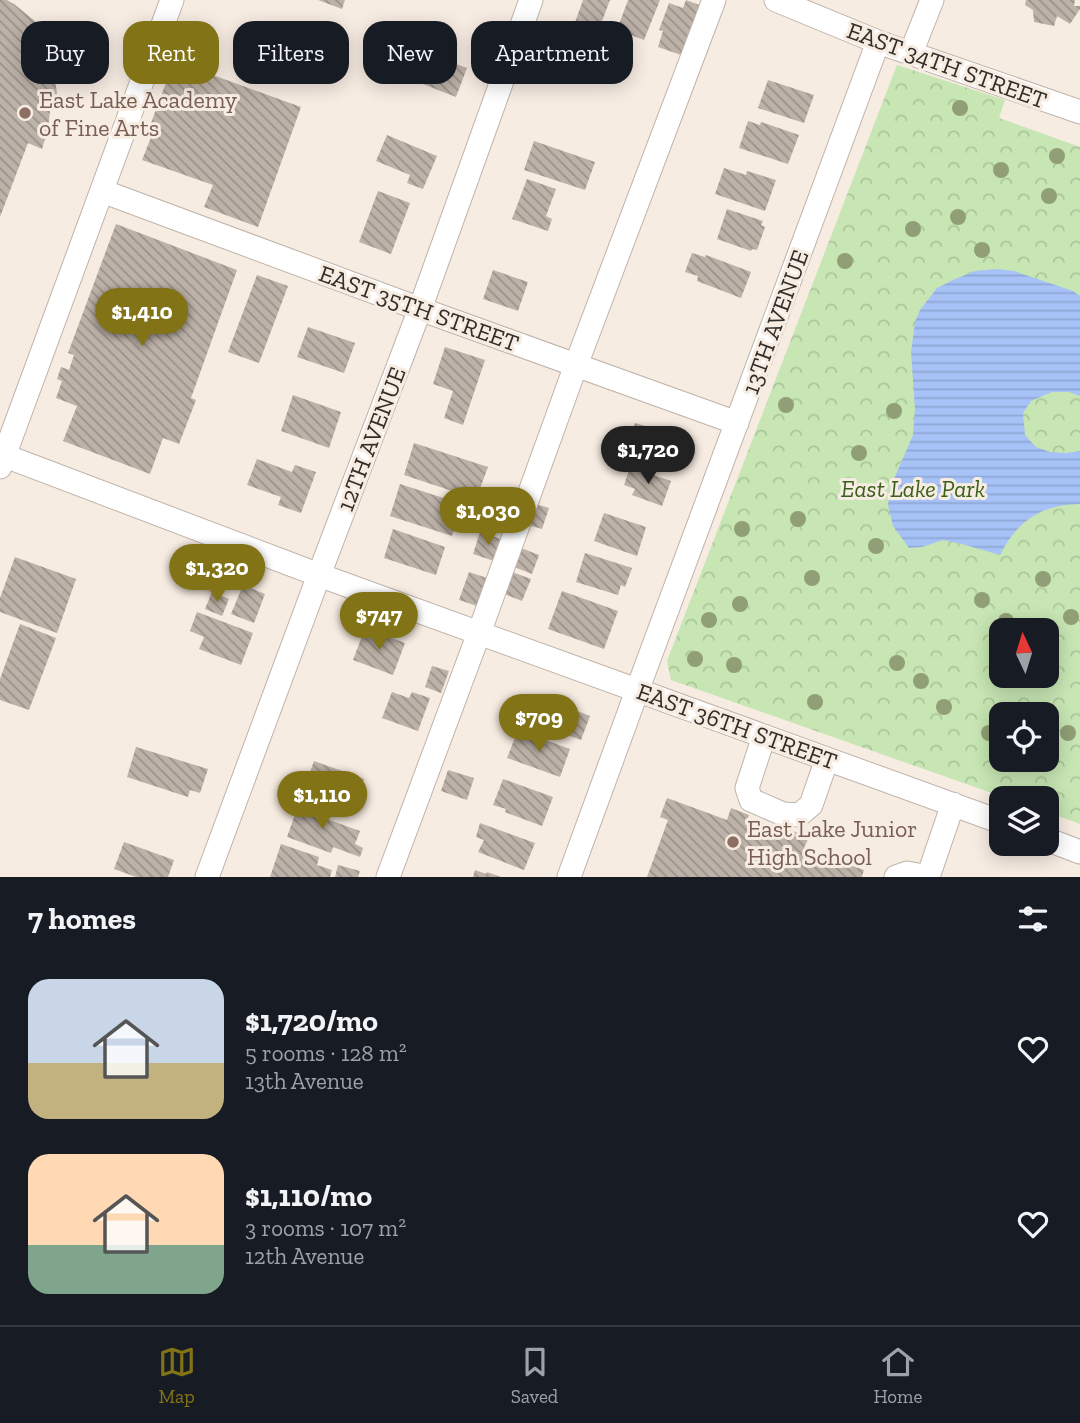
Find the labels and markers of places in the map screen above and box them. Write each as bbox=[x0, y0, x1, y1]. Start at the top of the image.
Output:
place label: East Lake Academy of Fine Arts bbox=[39, 85, 238, 142]
marker: East Lake Academy of Fine Arts bbox=[17, 105, 33, 121]
pin: $1,410 bbox=[85, 288, 199, 348]
pin: $1,720 bbox=[591, 426, 705, 486]
pin: $1,030 bbox=[431, 488, 545, 547]
pin: $1,320 bbox=[160, 544, 274, 604]
pin: $747 bbox=[338, 592, 420, 652]
pin: $709 bbox=[498, 694, 580, 754]
pin: $1,110 bbox=[265, 772, 379, 831]
place label: East Lake Junior High School bbox=[747, 814, 917, 871]
marker: East Lake Junior High School bbox=[725, 834, 741, 850]

